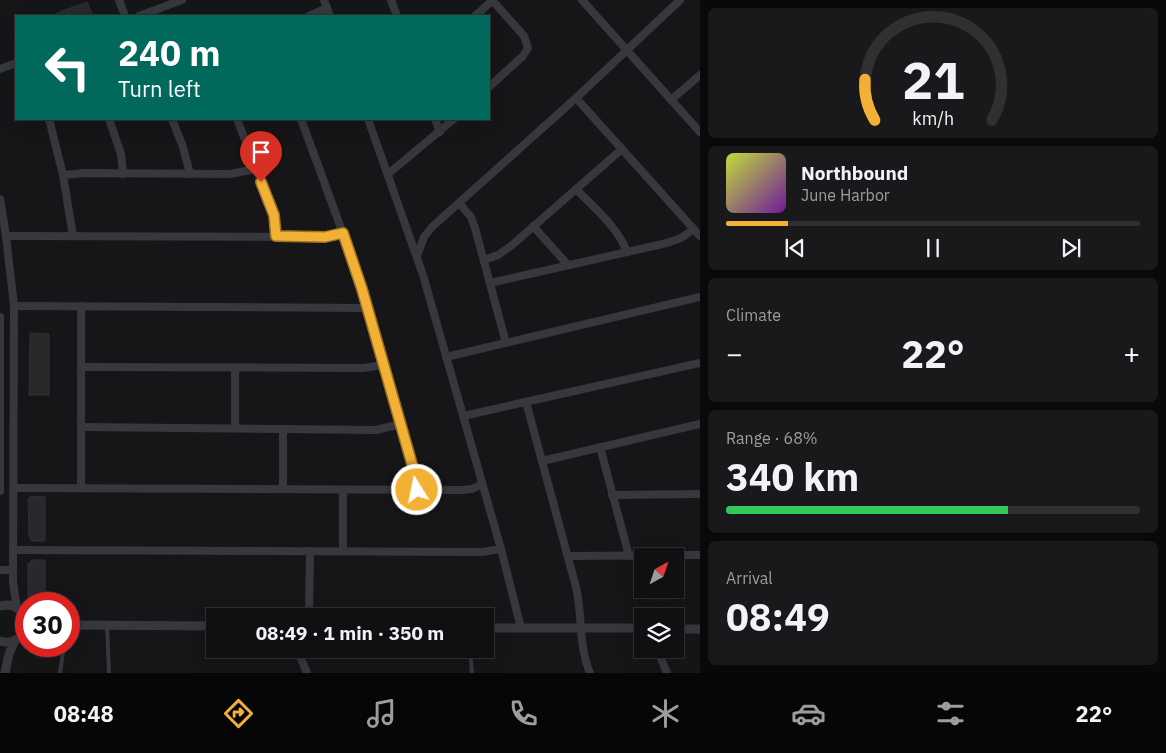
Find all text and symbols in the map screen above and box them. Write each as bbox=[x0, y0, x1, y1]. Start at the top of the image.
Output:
text: 240 m bbox=[118, 30, 221, 76]
icon: left bbox=[35, 35, 100, 100]
text: 21 bbox=[902, 46, 964, 113]
text: Turn left bbox=[118, 74, 201, 103]
text: km/h bbox=[912, 107, 954, 130]
pin bbox=[240, 131, 282, 182]
icon: arrive bbox=[247, 138, 275, 166]
text: Northbound bbox=[801, 161, 908, 185]
text: June Harbor bbox=[801, 185, 890, 205]
icon: previous bbox=[781, 234, 809, 262]
icon: pause bbox=[919, 234, 947, 262]
icon: next bbox=[1057, 234, 1085, 262]
text: Climate bbox=[726, 305, 781, 325]
text: 22° bbox=[901, 329, 965, 378]
text: − bbox=[726, 335, 743, 372]
text: + bbox=[1123, 335, 1140, 372]
text: Range · 68% bbox=[726, 428, 818, 448]
text: 340 km bbox=[726, 452, 859, 501]
position arrow bbox=[390, 463, 442, 515]
north arrow bbox=[634, 548, 684, 598]
map controls bbox=[634, 548, 684, 658]
text: Arrival bbox=[726, 568, 773, 588]
speed limit sign: 30 bbox=[15, 592, 80, 657]
text: 08:49 bbox=[726, 592, 830, 641]
button: layers bbox=[634, 608, 684, 658]
text: 08:49 · 1 min · 350 m bbox=[256, 621, 444, 645]
icon: directions bbox=[221, 696, 256, 731]
icon: music bbox=[364, 696, 399, 731]
icon: phone bbox=[506, 696, 541, 731]
icon: climate bbox=[648, 696, 683, 731]
icon: car bbox=[791, 696, 826, 731]
icon: filters bbox=[933, 696, 968, 731]
text: 08:48 bbox=[54, 699, 114, 728]
text: 22° bbox=[1075, 699, 1112, 728]

